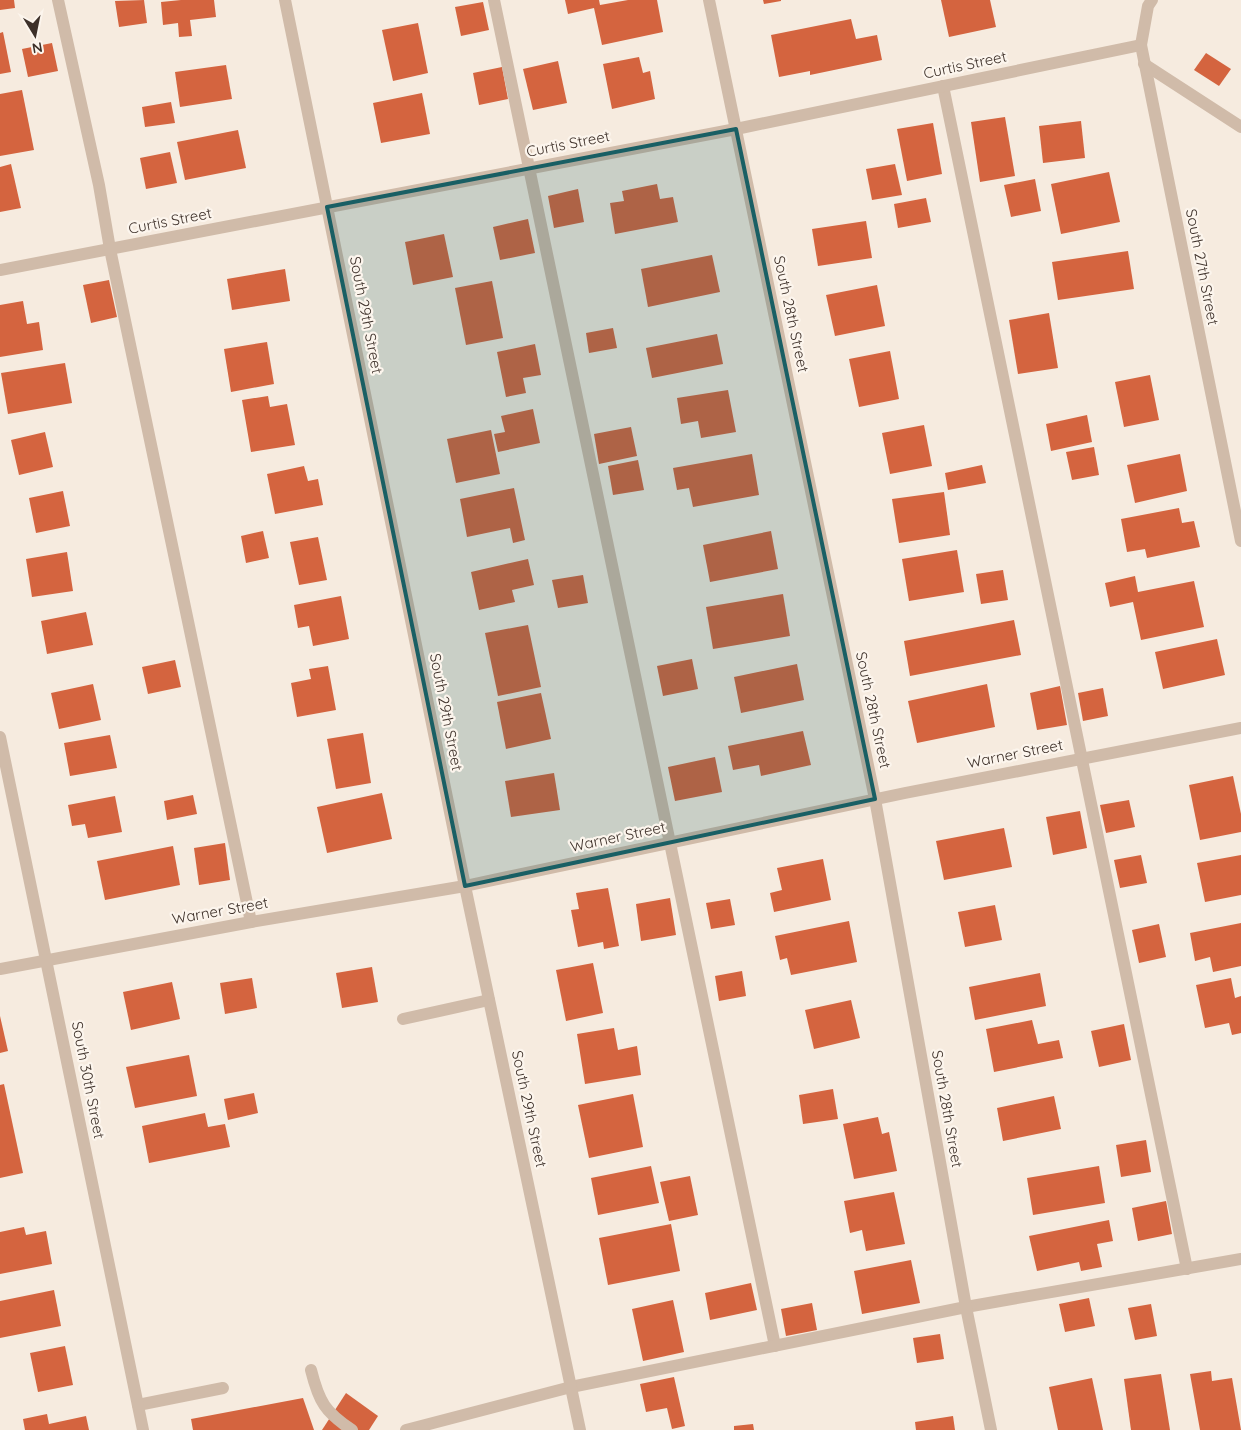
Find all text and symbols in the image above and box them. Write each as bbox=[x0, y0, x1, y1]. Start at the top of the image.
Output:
north arrow bbox=[10, 10, 60, 60]
text: N bbox=[31, 38, 44, 58]
street label: Curtis Street bbox=[922, 46, 1008, 83]
street label: Curtis Street bbox=[525, 126, 611, 161]
street label: Curtis Street bbox=[127, 203, 213, 238]
street label: South 27th Street bbox=[1182, 207, 1223, 327]
street label: South 28th Street bbox=[770, 254, 813, 374]
street label: South 29th Street bbox=[346, 255, 387, 375]
street label: South 28th Street bbox=[852, 650, 895, 770]
street label: South 29th Street bbox=[426, 652, 467, 772]
street label: Warner Street bbox=[965, 735, 1064, 772]
street label: Warner Street bbox=[568, 817, 667, 856]
street label: Warner Street bbox=[170, 893, 269, 928]
street label: South 30th Street bbox=[68, 1020, 109, 1140]
street label: South 29th Street bbox=[508, 1049, 551, 1169]
street label: South 28th Street bbox=[928, 1049, 967, 1169]

